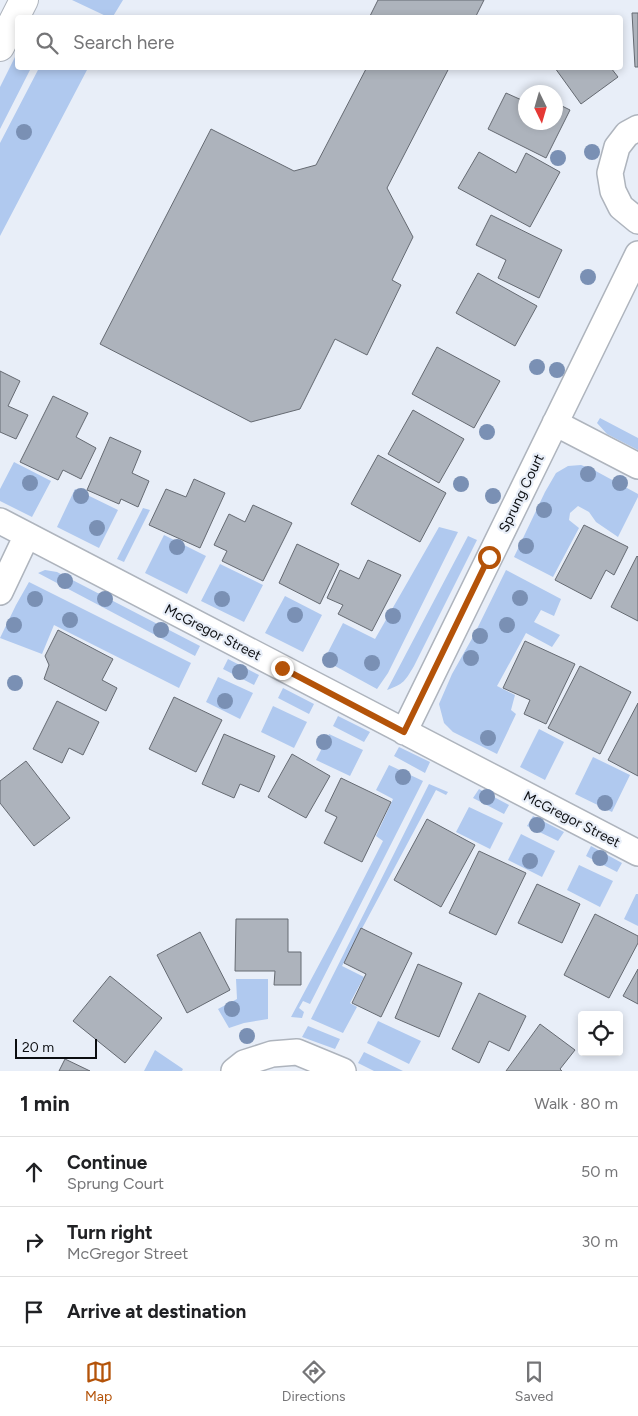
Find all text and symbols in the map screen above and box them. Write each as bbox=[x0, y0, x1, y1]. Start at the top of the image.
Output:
search box bbox=[15, 15, 623, 70]
icon: search bbox=[33, 29, 61, 57]
text: Search here bbox=[73, 31, 175, 54]
north arrow bbox=[518, 85, 563, 130]
street label: Sprung Court bbox=[495, 451, 548, 535]
route start bbox=[478, 546, 501, 569]
street label: McGregor Street bbox=[162, 601, 264, 664]
route end bbox=[271, 657, 294, 680]
street label: McGregor Street bbox=[521, 788, 623, 851]
map controls bbox=[578, 1011, 623, 1056]
button: locate bbox=[578, 1011, 623, 1056]
scale bar bbox=[15, 1036, 98, 1059]
text: 20 m bbox=[22, 1039, 54, 1056]
text: 1 min bbox=[20, 1091, 70, 1116]
text: Walk · 80 m bbox=[534, 1094, 618, 1113]
text: Continue bbox=[67, 1151, 147, 1174]
icon: ahead bbox=[20, 1158, 48, 1186]
text: 50 m bbox=[581, 1162, 618, 1181]
text: Sprung Court bbox=[67, 1174, 164, 1193]
text: Turn right bbox=[67, 1221, 153, 1244]
icon: right bbox=[20, 1228, 48, 1256]
text: 30 m bbox=[581, 1232, 618, 1251]
text: McGregor Street bbox=[67, 1244, 188, 1263]
icon: arrive bbox=[20, 1298, 48, 1326]
text: Arrive at destination bbox=[67, 1300, 246, 1323]
tab: Map bbox=[85, 1358, 113, 1405]
tab: Directions bbox=[282, 1358, 346, 1405]
tab: Saved bbox=[515, 1358, 553, 1405]

